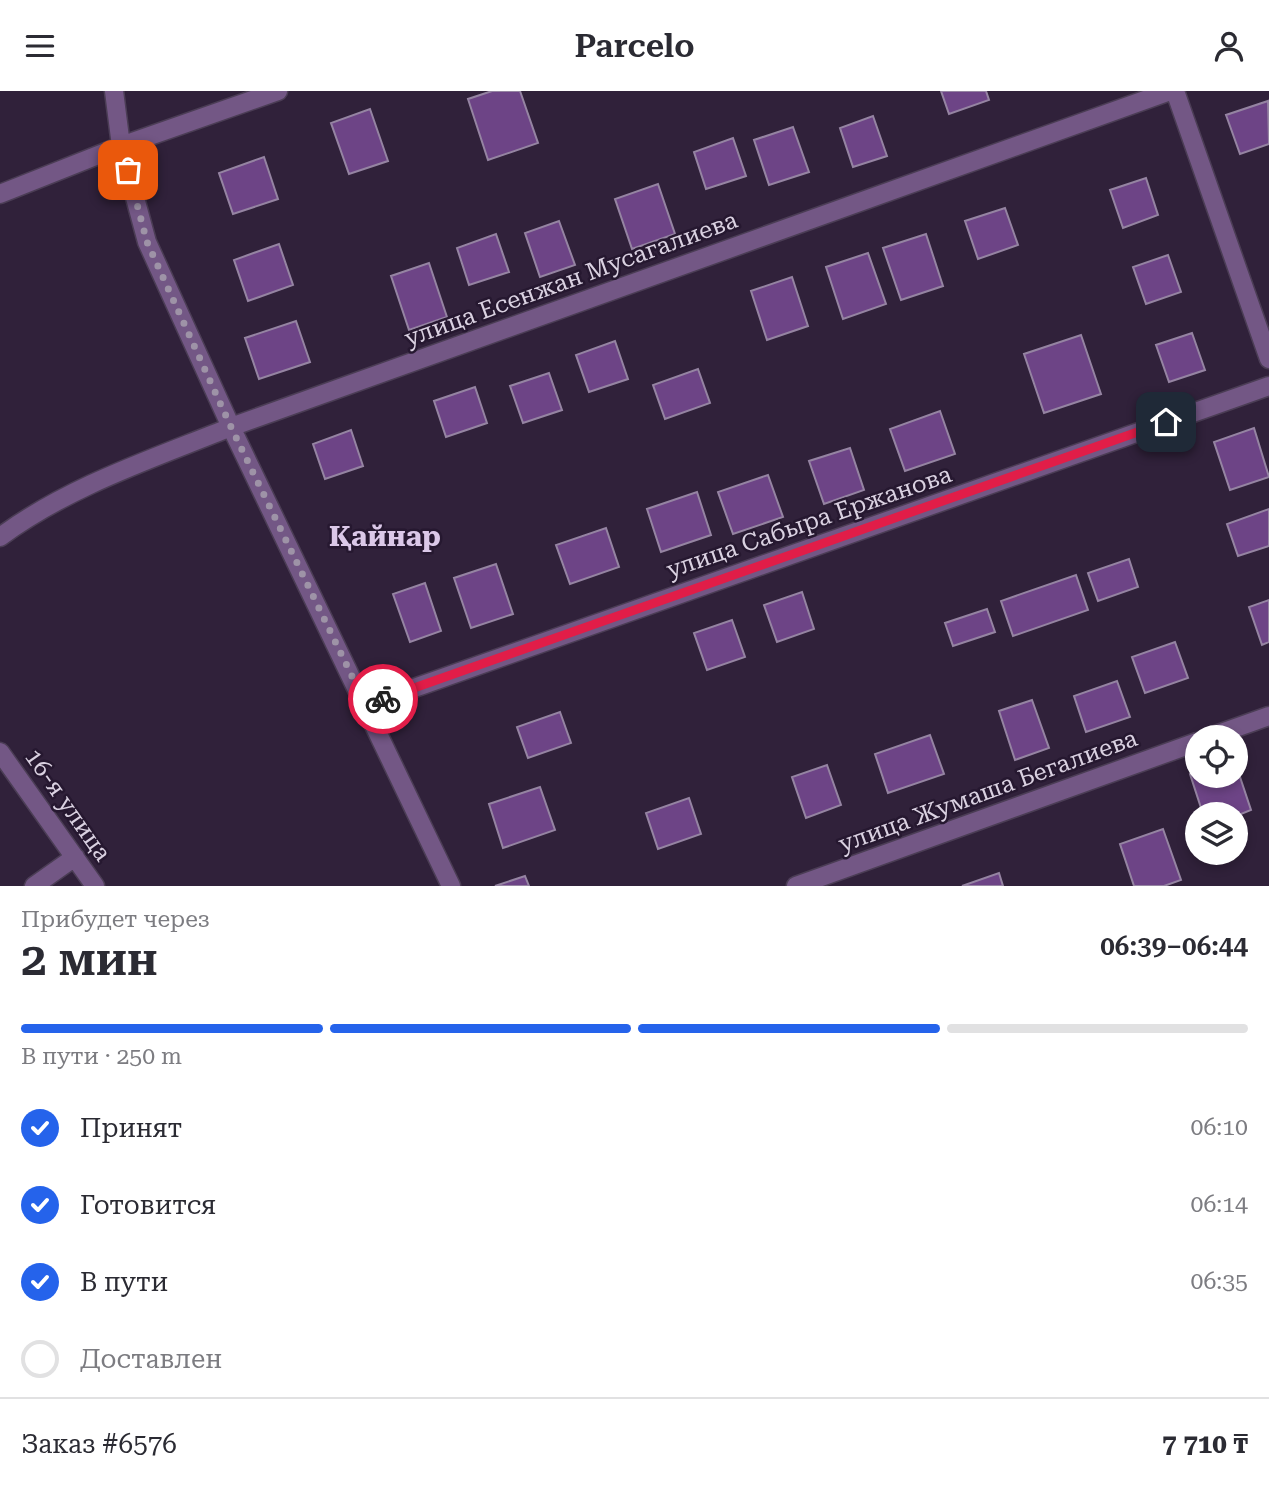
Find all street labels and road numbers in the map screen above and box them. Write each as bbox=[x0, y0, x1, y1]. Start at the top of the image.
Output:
street label: улица Есенжан Мусагалиева bbox=[401, 206, 741, 352]
street label: улица Сабыра Ержанова bbox=[663, 460, 955, 584]
street label: улица Жумаша Бегалиева bbox=[835, 724, 1141, 858]
street label: 16-я улица bbox=[19, 744, 117, 866]

